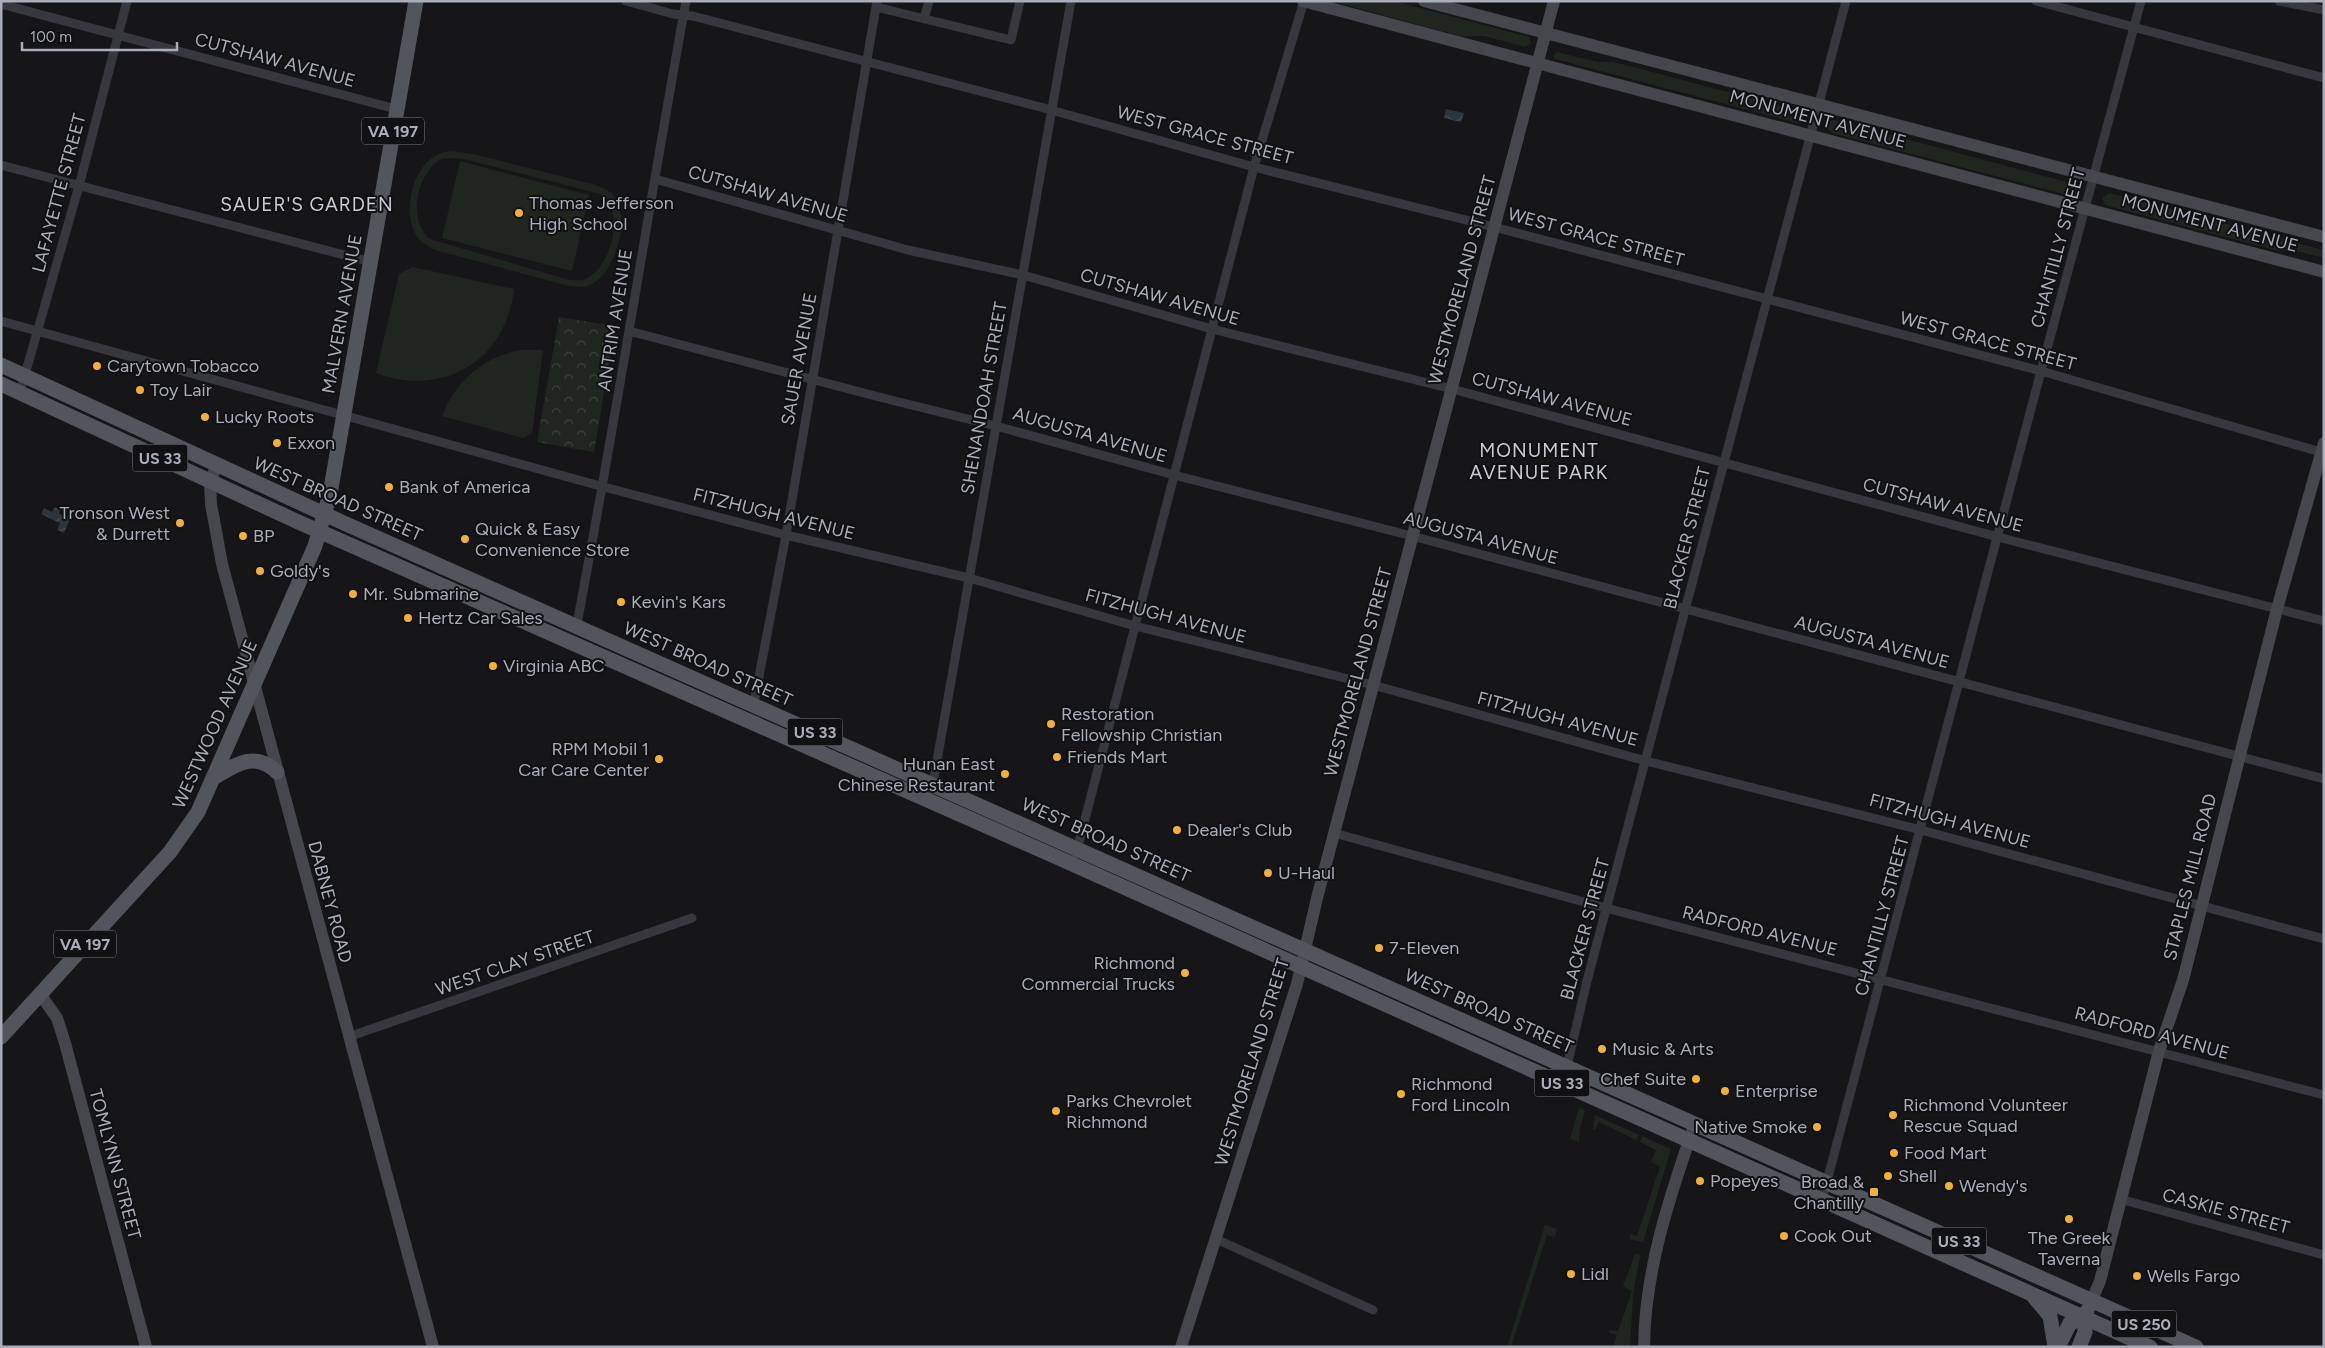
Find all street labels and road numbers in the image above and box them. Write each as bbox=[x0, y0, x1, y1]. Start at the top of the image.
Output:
street label: CUTSHAW AVENUE bbox=[192, 28, 358, 92]
street label: MONUMENT AVENUE bbox=[1727, 85, 1909, 153]
street label: WEST GRACE STREET bbox=[1114, 101, 1296, 169]
street label: LAFAYETTE STREET bbox=[27, 111, 91, 275]
road number: VA 197 bbox=[362, 118, 424, 144]
street label: CUTSHAW AVENUE bbox=[686, 161, 850, 227]
street label: CHANTILLY STREET bbox=[2026, 166, 2090, 330]
street label: WESTMORELAND STREET bbox=[1423, 173, 1501, 387]
street label: MONUMENT AVENUE bbox=[2119, 189, 2301, 257]
street label: WEST GRACE STREET bbox=[1505, 203, 1687, 271]
street label: MALVERN AVENUE bbox=[317, 233, 367, 395]
street label: ANTRIM AVENUE bbox=[593, 247, 637, 393]
street label: CUTSHAW AVENUE bbox=[1078, 264, 1242, 330]
street label: SAUER AVENUE bbox=[777, 291, 821, 427]
street label: SHENANDOAH STREET bbox=[956, 300, 1012, 496]
street label: WEST GRACE STREET bbox=[1897, 307, 2079, 375]
street label: CUTSHAW AVENUE bbox=[1469, 367, 1635, 431]
street label: AUGUSTA AVENUE bbox=[1010, 402, 1170, 468]
road number: US 33 bbox=[132, 444, 188, 472]
street label: WEST BROAD STREET bbox=[250, 452, 426, 546]
street label: BLACKER STREET bbox=[1659, 464, 1715, 611]
street label: CUTSHAW AVENUE bbox=[1860, 473, 2026, 537]
street label: FITZHUGH AVENUE bbox=[691, 483, 857, 545]
street label: AUGUSTA AVENUE bbox=[1401, 507, 1561, 569]
street label: WESTMORELAND STREET bbox=[1319, 565, 1397, 779]
street label: FITZHUGH AVENUE bbox=[1083, 584, 1249, 648]
street label: AUGUSTA AVENUE bbox=[1792, 611, 1952, 673]
street label: WEST BROAD STREET bbox=[620, 617, 796, 711]
street label: WESTWOOD AVENUE bbox=[168, 636, 262, 812]
street label: FITZHUGH AVENUE bbox=[1475, 687, 1641, 751]
road number: US 33 bbox=[788, 719, 842, 746]
street label: FITZHUGH AVENUE bbox=[1867, 789, 2033, 853]
street label: STAPLES MILL ROAD bbox=[2159, 791, 2221, 963]
street label: WEST BROAD STREET bbox=[1018, 793, 1194, 887]
street label: CHANTILLY STREET bbox=[1850, 834, 1914, 998]
street label: DABNEY ROAD bbox=[303, 839, 357, 965]
street label: BLACKER STREET bbox=[1555, 856, 1615, 1002]
street label: RADFORD AVENUE bbox=[1680, 901, 1840, 961]
street label: WEST CLAY STREET bbox=[433, 925, 597, 1001]
road number: VA 197 bbox=[54, 931, 116, 958]
street label: WESTMORELAND STREET bbox=[1210, 956, 1294, 1168]
street label: WEST BROAD STREET bbox=[1401, 964, 1577, 1058]
street label: RADFORD AVENUE bbox=[2072, 1002, 2232, 1064]
road number: US 33 bbox=[1534, 1070, 1590, 1096]
street label: TOMLYNN STREET bbox=[84, 1086, 146, 1242]
street label: CASKIE STREET bbox=[2160, 1183, 2292, 1239]
road number: US 33 bbox=[1932, 1228, 1986, 1254]
road number: US 250 bbox=[2112, 1310, 2176, 1338]

